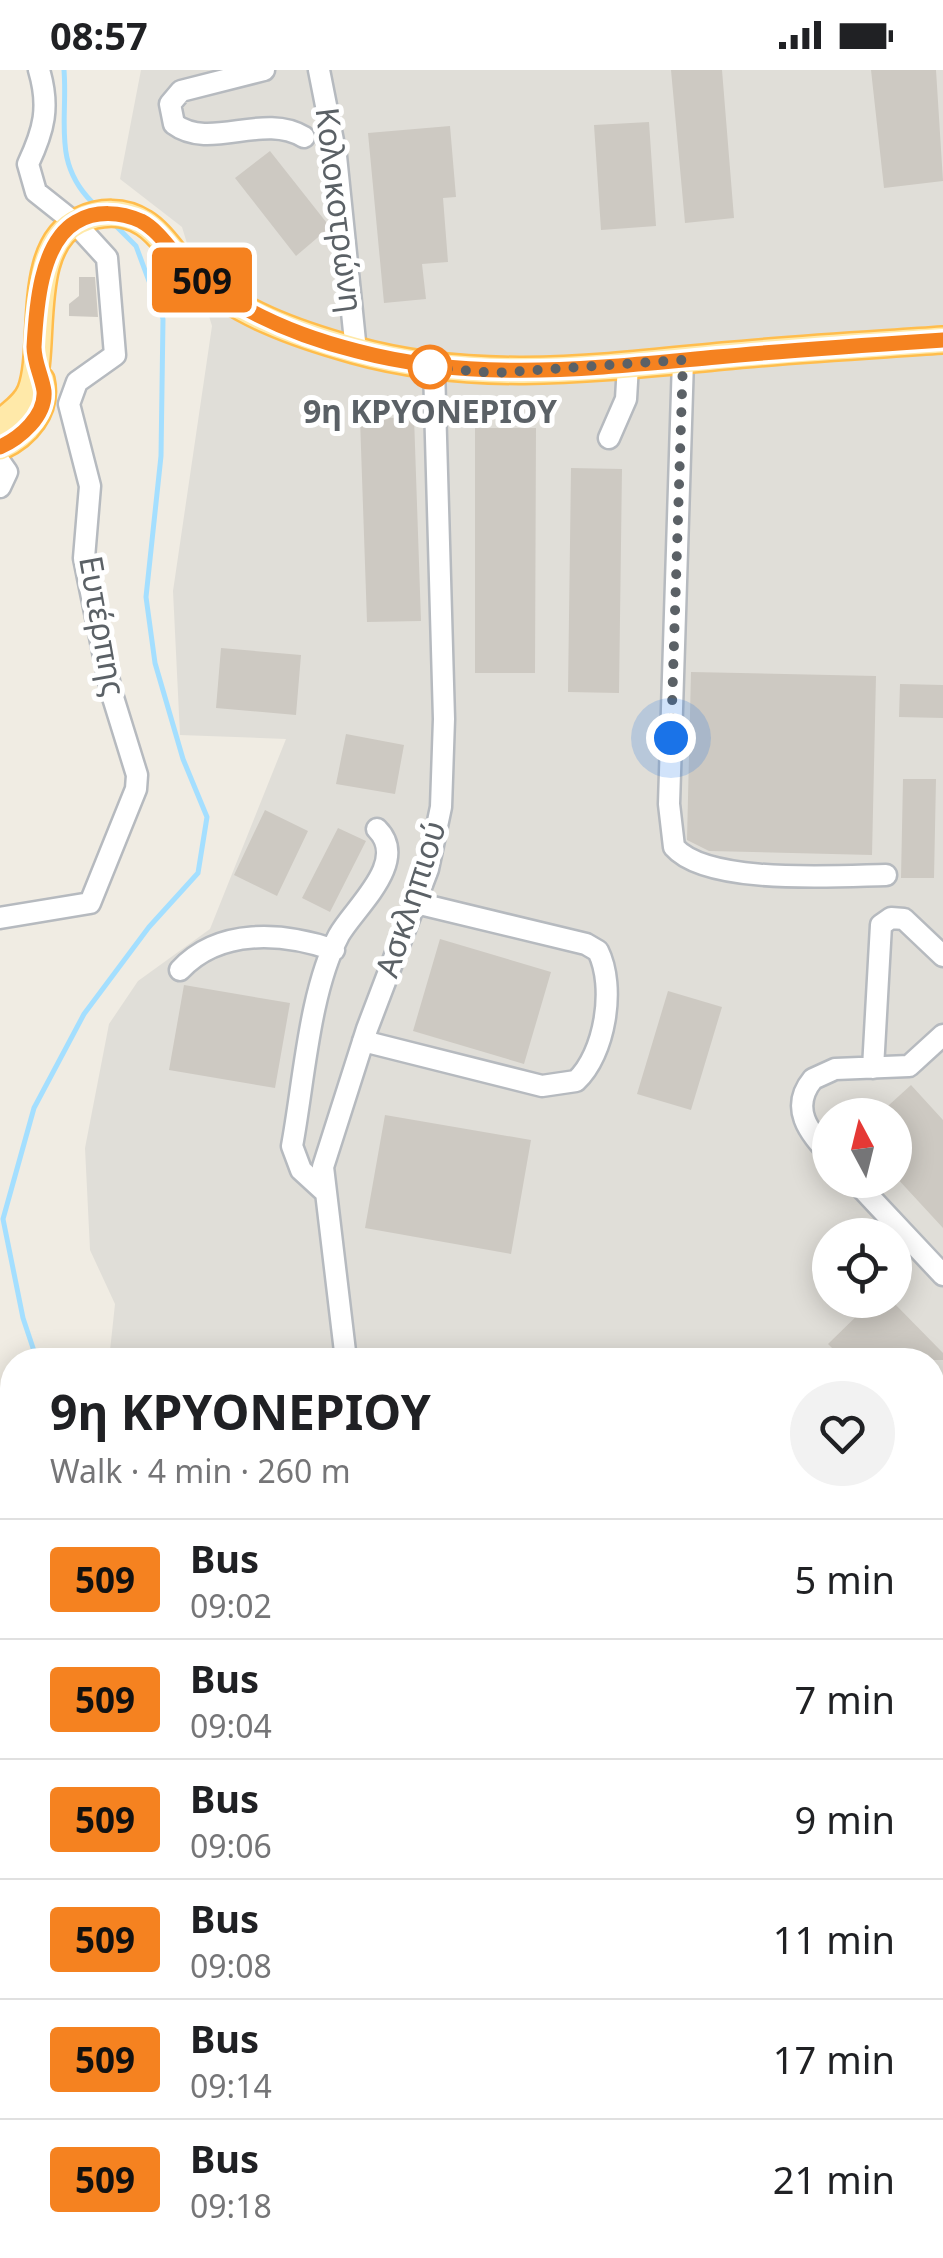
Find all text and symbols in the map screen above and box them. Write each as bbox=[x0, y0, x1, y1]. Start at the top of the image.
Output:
text: 08:57 bbox=[50, 9, 148, 61]
street label: Κολοκοτρώνη bbox=[307, 105, 374, 315]
line badge: 509 bbox=[144, 248, 260, 312]
text: 509 bbox=[172, 257, 232, 304]
marker: 9η ΚΡΥΟΝΕΡΙΟΥ bbox=[409, 346, 451, 388]
place label: 9η ΚΡΥΟΝΕΡΙΟΥ bbox=[303, 389, 558, 432]
street label: Ευτέρπης bbox=[70, 552, 137, 699]
your location bbox=[646, 713, 696, 763]
street label: Ασκληπιού bbox=[364, 815, 455, 982]
north arrow bbox=[812, 1098, 912, 1198]
map controls bbox=[812, 1098, 912, 1318]
button: locate bbox=[812, 1218, 912, 1318]
text: 9η ΚΡΥΟΝΕΡΙΟΥ bbox=[50, 1379, 431, 1444]
button: heart bbox=[790, 1381, 895, 1486]
text: Walk · 4 min · 260 m bbox=[50, 1449, 351, 1492]
text: Bus bbox=[190, 1532, 259, 1584]
text: 5 min bbox=[795, 1553, 895, 1605]
text: 509 bbox=[75, 1556, 135, 1603]
text: 09:02 bbox=[190, 1584, 272, 1627]
text: Bus bbox=[190, 1652, 259, 1704]
text: 7 min bbox=[795, 1673, 895, 1725]
text: 509 bbox=[75, 1676, 135, 1723]
text: 09:04 bbox=[190, 1704, 272, 1747]
text: Bus bbox=[190, 1772, 259, 1824]
text: 9 min bbox=[795, 1793, 895, 1845]
text: 509 bbox=[75, 1796, 135, 1843]
text: 09:06 bbox=[190, 1824, 272, 1867]
text: Bus bbox=[190, 1892, 259, 1944]
text: 11 min bbox=[773, 1913, 895, 1965]
text: 509 bbox=[75, 1916, 135, 1963]
text: 09:08 bbox=[190, 1944, 272, 1987]
text: Bus bbox=[190, 2012, 259, 2064]
text: 17 min bbox=[773, 2033, 895, 2085]
text: 509 bbox=[75, 2036, 135, 2083]
text: 09:14 bbox=[190, 2064, 272, 2107]
text: Bus bbox=[190, 2132, 259, 2184]
text: 21 min bbox=[773, 2153, 895, 2205]
text: 509 bbox=[75, 2156, 135, 2203]
text: 09:18 bbox=[190, 2184, 272, 2227]

